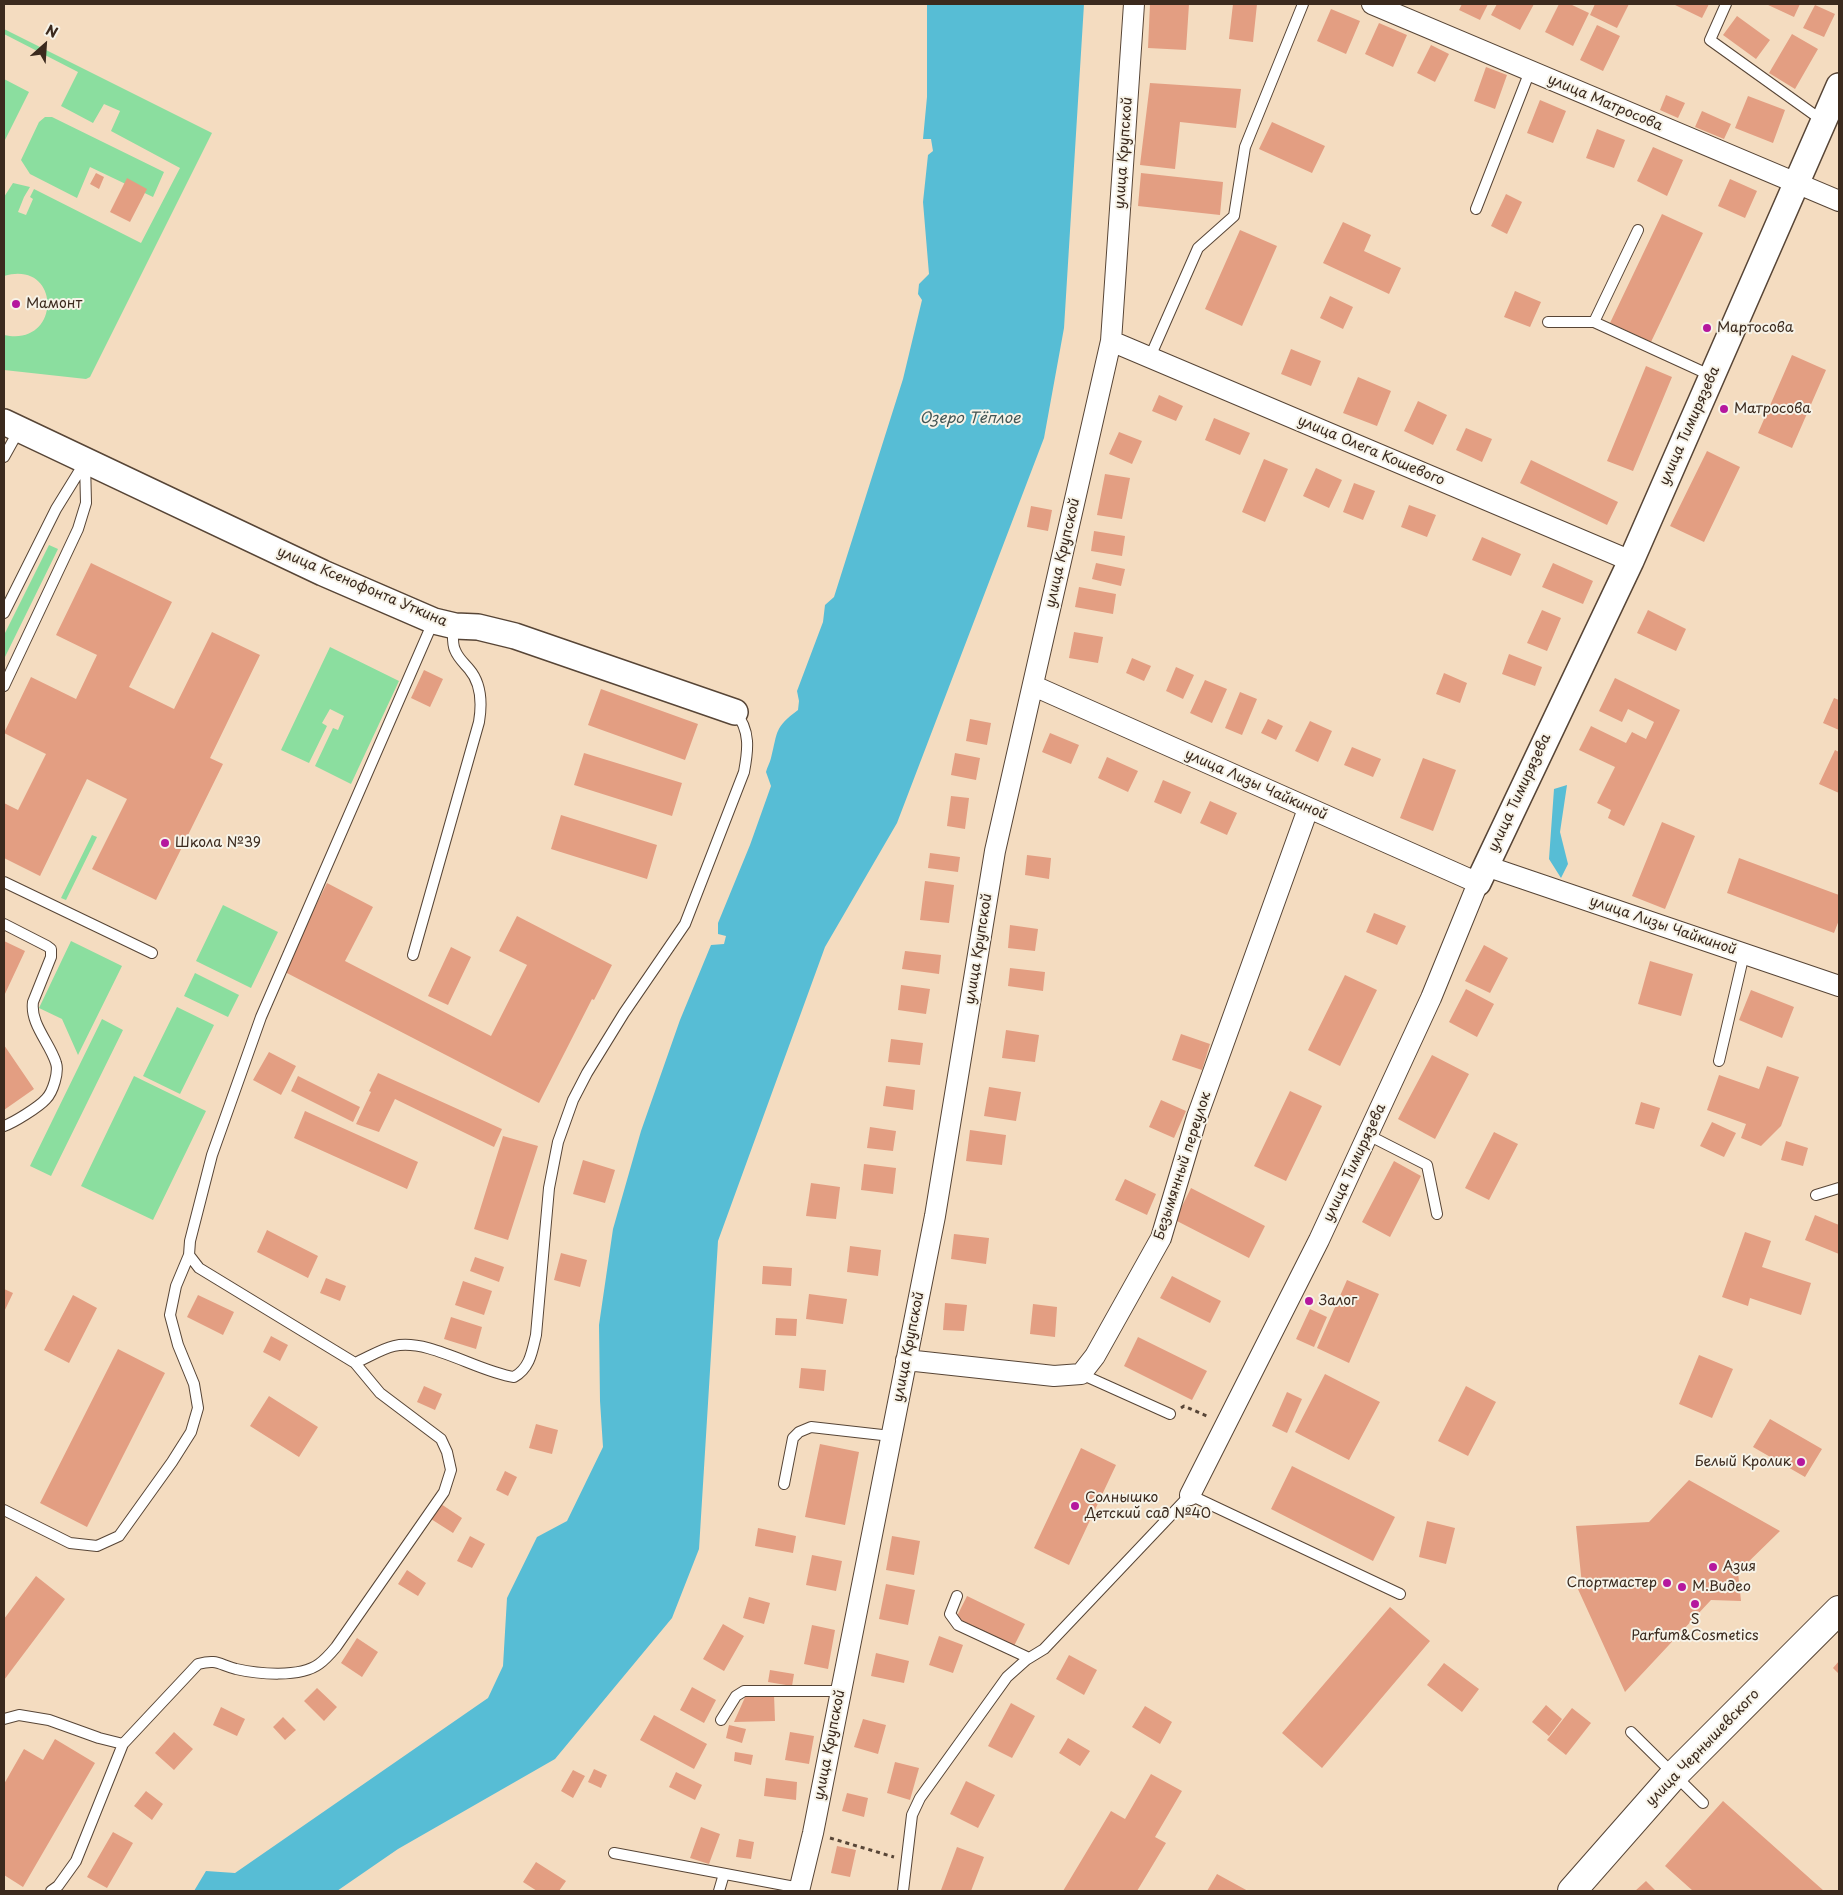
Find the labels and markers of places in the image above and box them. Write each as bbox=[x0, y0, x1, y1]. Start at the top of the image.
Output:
place label: Мамонт bbox=[26, 296, 82, 312]
marker: Мамонт bbox=[10, 298, 22, 310]
place label: Мартосова bbox=[1717, 320, 1793, 336]
marker: Мартосова bbox=[1701, 322, 1713, 334]
place label: Матросова bbox=[1734, 401, 1811, 417]
marker: Матросова bbox=[1718, 403, 1730, 415]
place label: Школа №39 bbox=[175, 835, 261, 851]
marker: Школа №39 bbox=[159, 837, 171, 849]
place label: Залог bbox=[1319, 1293, 1357, 1309]
marker: Залог bbox=[1303, 1295, 1315, 1307]
place label: Белый Кролик bbox=[1694, 1454, 1791, 1470]
marker: Белый Кролик bbox=[1795, 1456, 1807, 1468]
place label: Солнышко Детский сад №40 bbox=[1085, 1490, 1211, 1522]
marker: Солнышко Детский сад №40 bbox=[1069, 1500, 1081, 1512]
place label: Азия bbox=[1723, 1559, 1756, 1575]
marker: Азия bbox=[1707, 1561, 1719, 1573]
place label: Спортмастер bbox=[1567, 1575, 1657, 1591]
marker: Спортмастер bbox=[1661, 1577, 1673, 1589]
place label: М.Видео bbox=[1692, 1579, 1751, 1595]
marker: М.Видео bbox=[1676, 1581, 1688, 1593]
marker: S Parfum&Cosmetics bbox=[1689, 1598, 1701, 1610]
place label: S Parfum&Cosmetics bbox=[1631, 1612, 1759, 1644]

